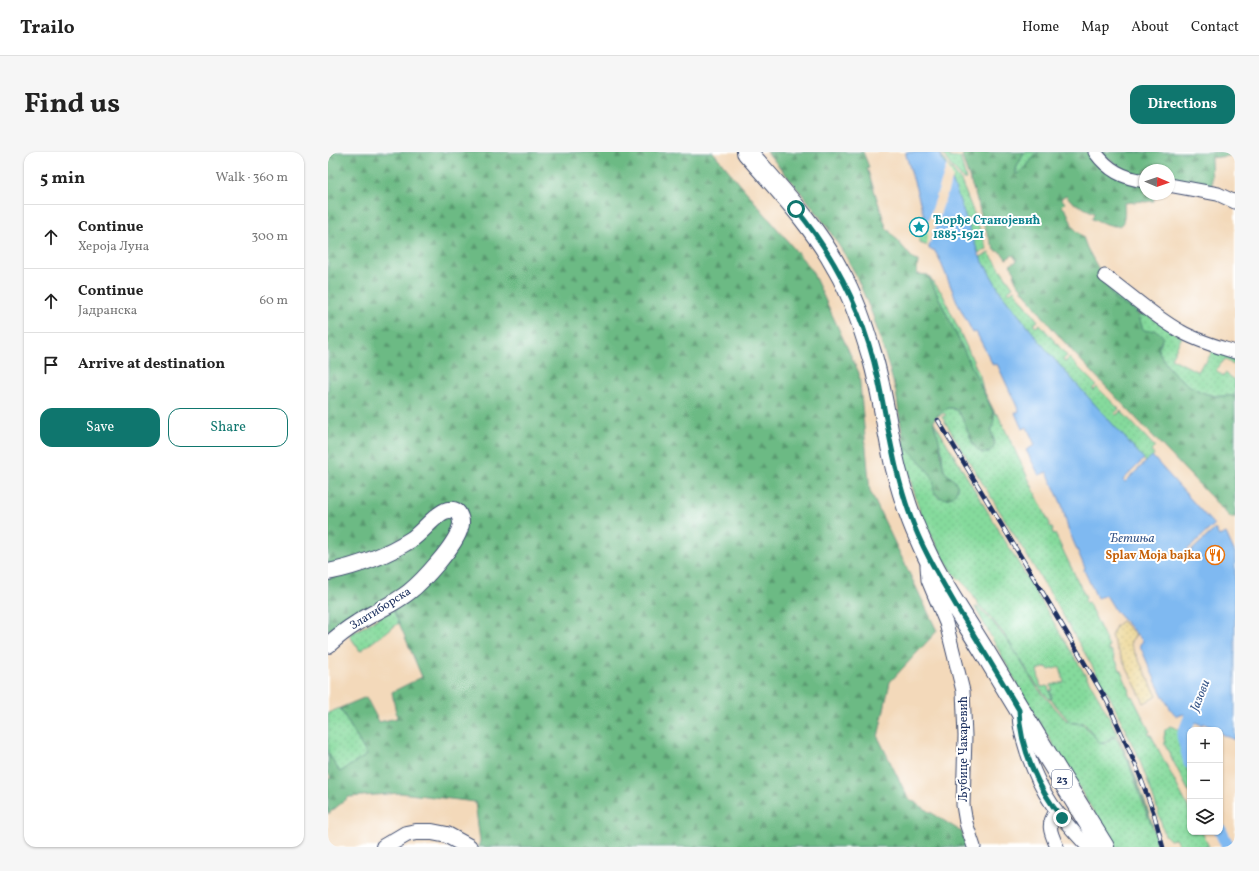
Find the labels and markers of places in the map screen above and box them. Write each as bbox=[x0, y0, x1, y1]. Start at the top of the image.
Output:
place label: Ђорђе Станојевић 1885-1921 bbox=[933, 213, 1041, 243]
place icon: Ђорђе Станојевић 1885-1921 bbox=[908, 216, 930, 238]
restaurant icon: Splav Moja bajka bbox=[1204, 544, 1226, 566]
place label: Splav Moja bajka bbox=[1105, 548, 1201, 564]

